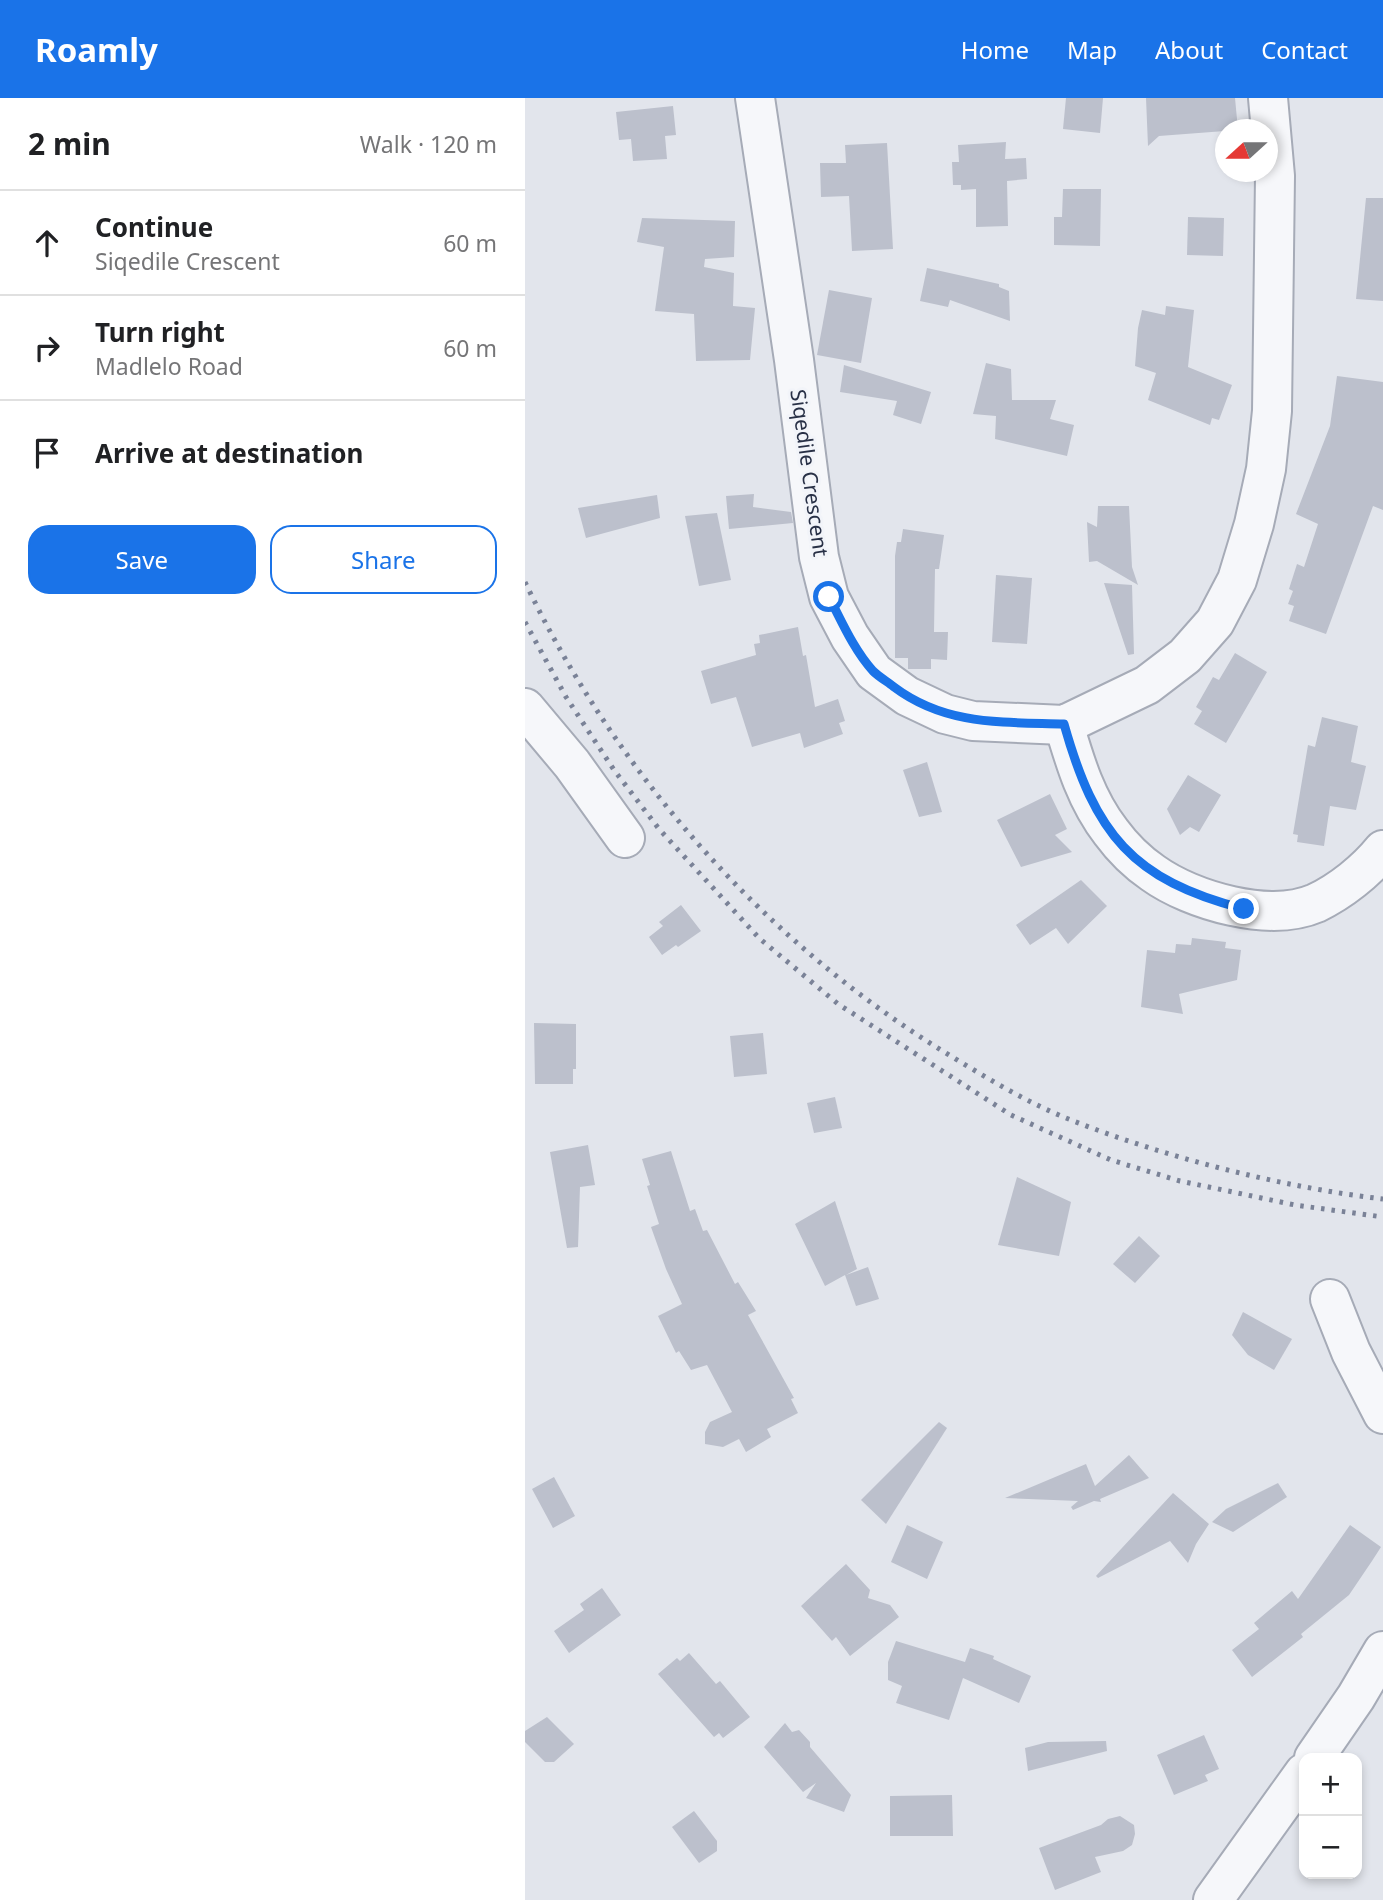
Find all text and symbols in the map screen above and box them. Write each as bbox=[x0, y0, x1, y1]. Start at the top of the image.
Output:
text: Roamly bbox=[35, 27, 158, 72]
text: Home bbox=[961, 33, 1029, 66]
text: Map bbox=[1067, 33, 1117, 66]
text: About bbox=[1155, 33, 1223, 66]
text: Contact bbox=[1261, 33, 1348, 66]
north arrow bbox=[1215, 119, 1278, 182]
text: 2 min bbox=[28, 123, 111, 164]
text: Walk · 120 m bbox=[360, 128, 497, 160]
text: Continue bbox=[95, 209, 213, 245]
icon: ahead bbox=[28, 224, 66, 262]
text: 60 m bbox=[443, 227, 497, 259]
text: Siqedile Crescent bbox=[95, 245, 280, 277]
text: Turn right bbox=[95, 314, 225, 350]
icon: right bbox=[28, 329, 66, 367]
text: 60 m bbox=[443, 332, 497, 364]
text: Madlelo Road bbox=[95, 350, 243, 382]
street label: Siqedile Crescent bbox=[784, 387, 836, 559]
icon: arrive bbox=[28, 434, 66, 472]
text: Arrive at destination bbox=[95, 435, 364, 471]
button: Save bbox=[28, 525, 256, 594]
button: Share bbox=[270, 525, 497, 594]
route start bbox=[813, 581, 844, 612]
route end bbox=[1228, 893, 1259, 924]
map controls bbox=[1299, 1753, 1362, 1879]
button: + bbox=[1299, 1753, 1362, 1816]
button: − bbox=[1299, 1816, 1362, 1879]

